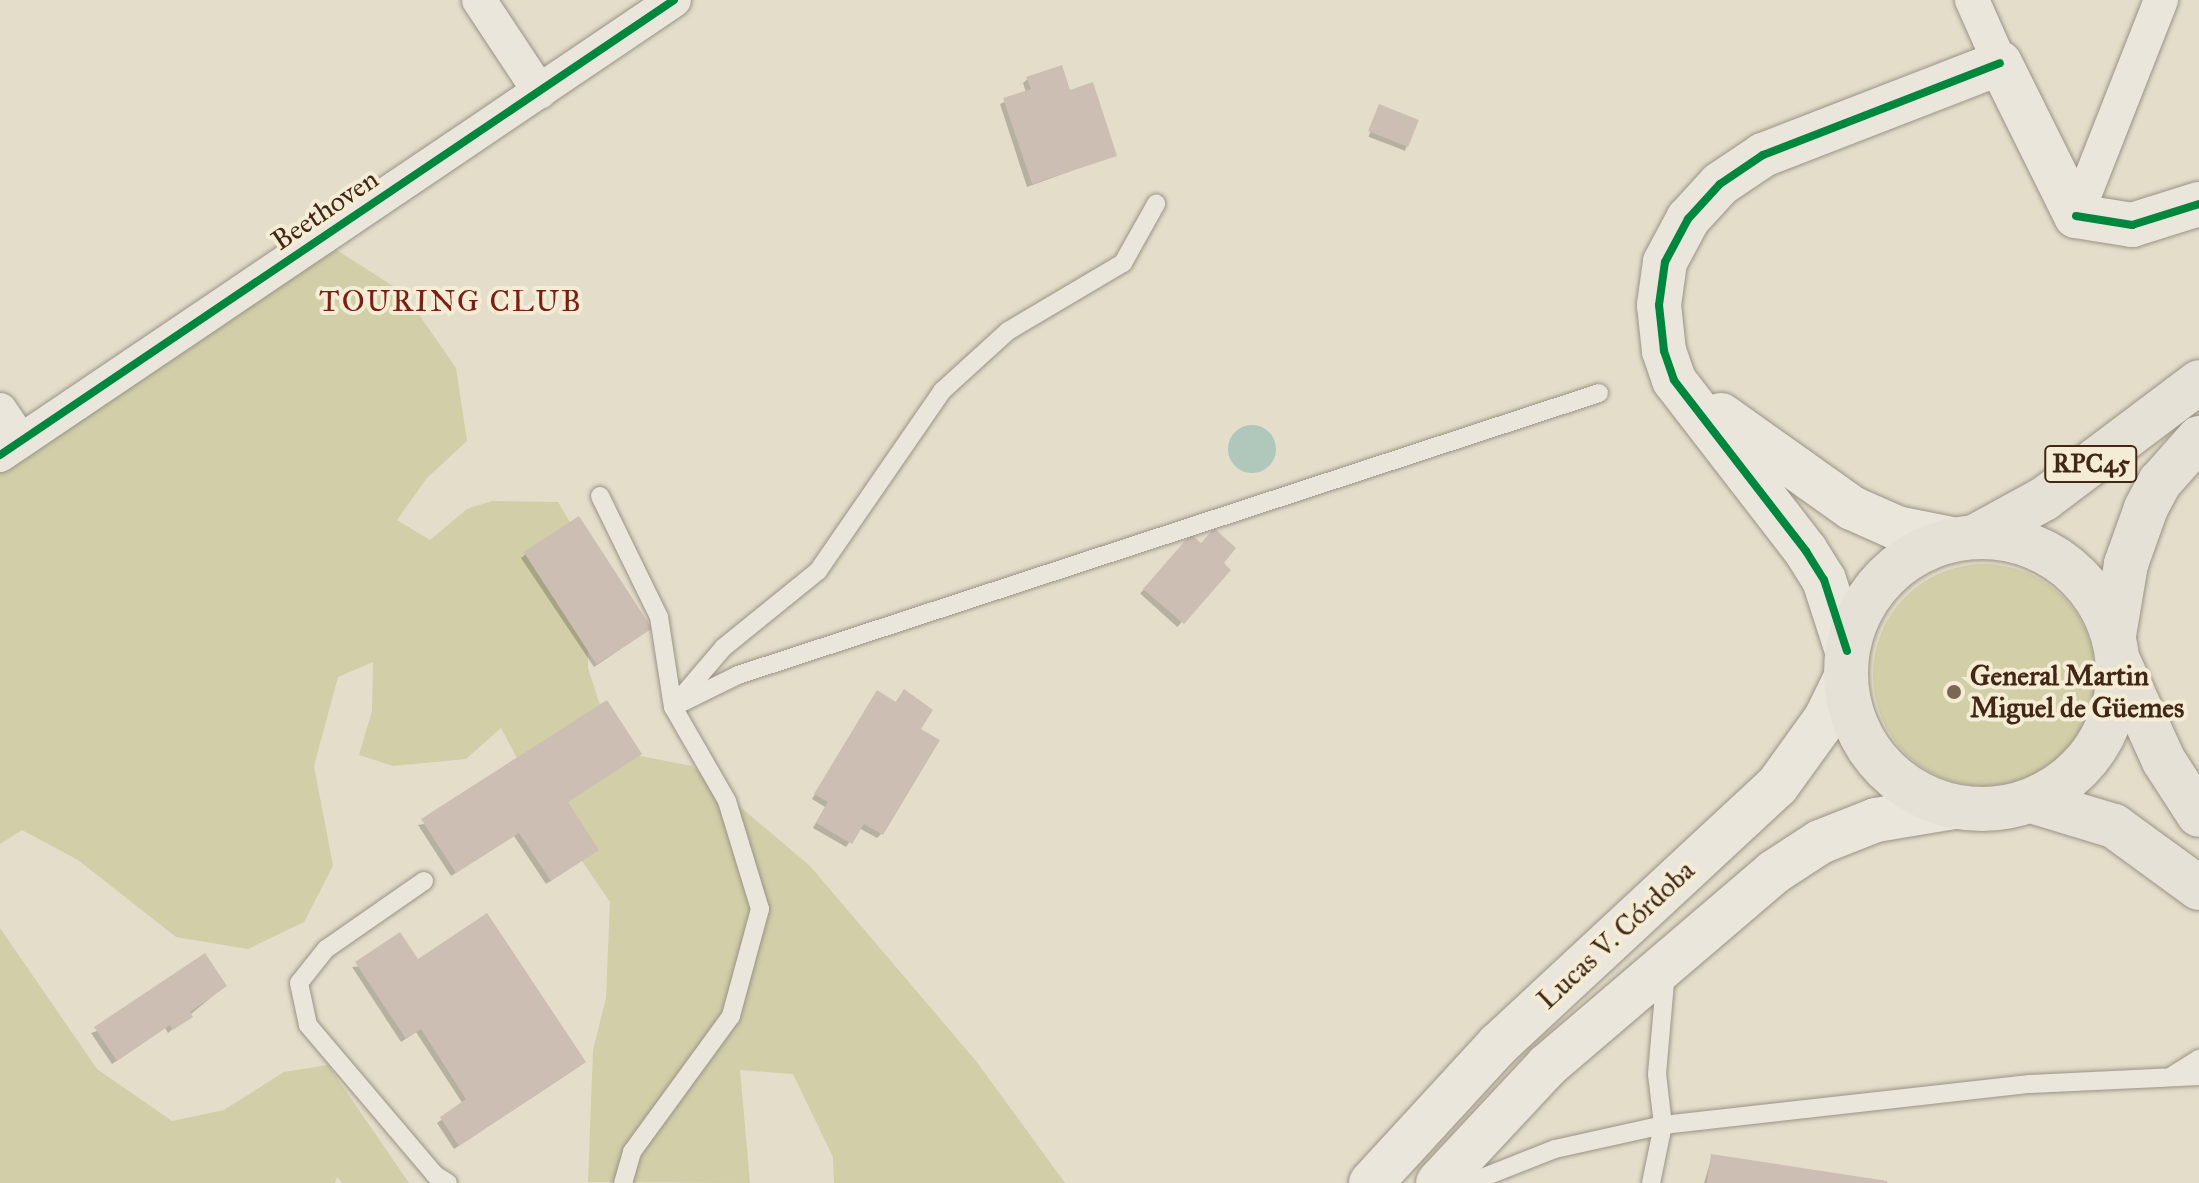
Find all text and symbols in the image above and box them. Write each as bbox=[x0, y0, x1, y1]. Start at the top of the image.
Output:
street label: Beethoven bbox=[265, 162, 385, 258]
district label: TOURING CLUB bbox=[319, 283, 583, 319]
road number: RPC45 bbox=[2043, 442, 2139, 486]
place label: General Martin Miguel de Güemes bbox=[1970, 659, 2184, 725]
marker: General Martin Miguel de Güemes bbox=[1945, 683, 1963, 701]
street label: Lucas V. Córdoba bbox=[1531, 854, 1701, 1016]

